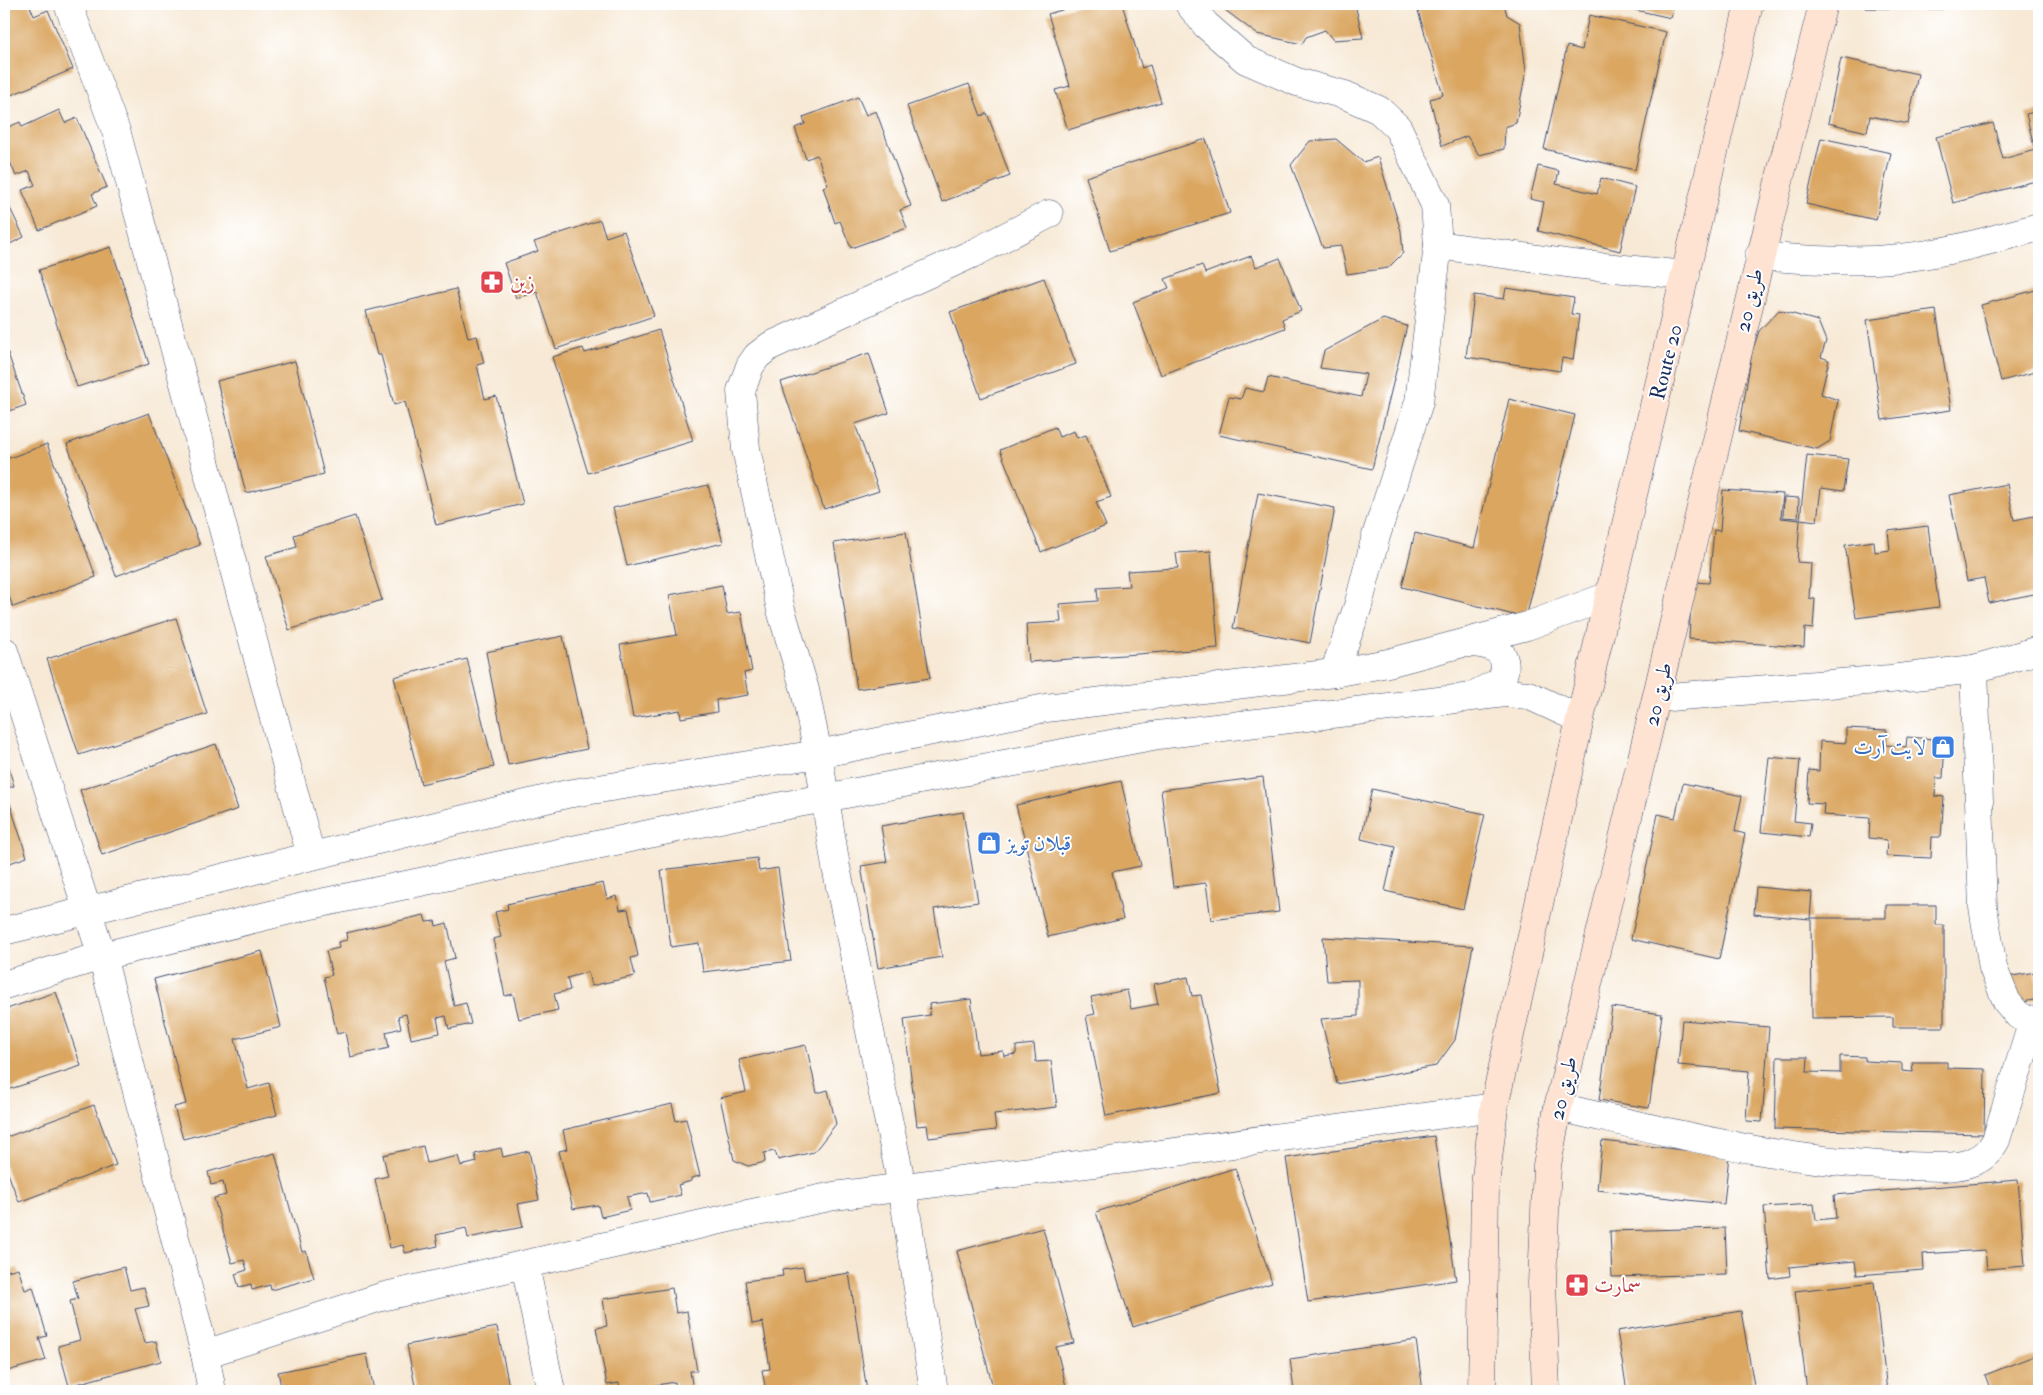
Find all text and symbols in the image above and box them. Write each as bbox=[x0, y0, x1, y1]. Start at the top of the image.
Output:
street label: طريق 20 bbox=[1729, 266, 1770, 334]
pharmacy icon: زين bbox=[479, 269, 505, 295]
place label: زين bbox=[510, 269, 535, 296]
street label: Route 20 bbox=[1644, 321, 1689, 403]
street label: طريق 20 bbox=[1638, 660, 1679, 728]
place label: لايت آرت bbox=[1853, 734, 1926, 761]
shop icon: لايت آرت bbox=[1930, 734, 1956, 760]
shop icon: قبلان تويز bbox=[976, 830, 1002, 856]
place label: قبلان تويز bbox=[1004, 830, 1071, 857]
street label: طريق 20 bbox=[1543, 1054, 1584, 1122]
pharmacy icon: سمارت bbox=[1564, 1272, 1590, 1298]
place label: سمارت bbox=[1594, 1272, 1641, 1299]

